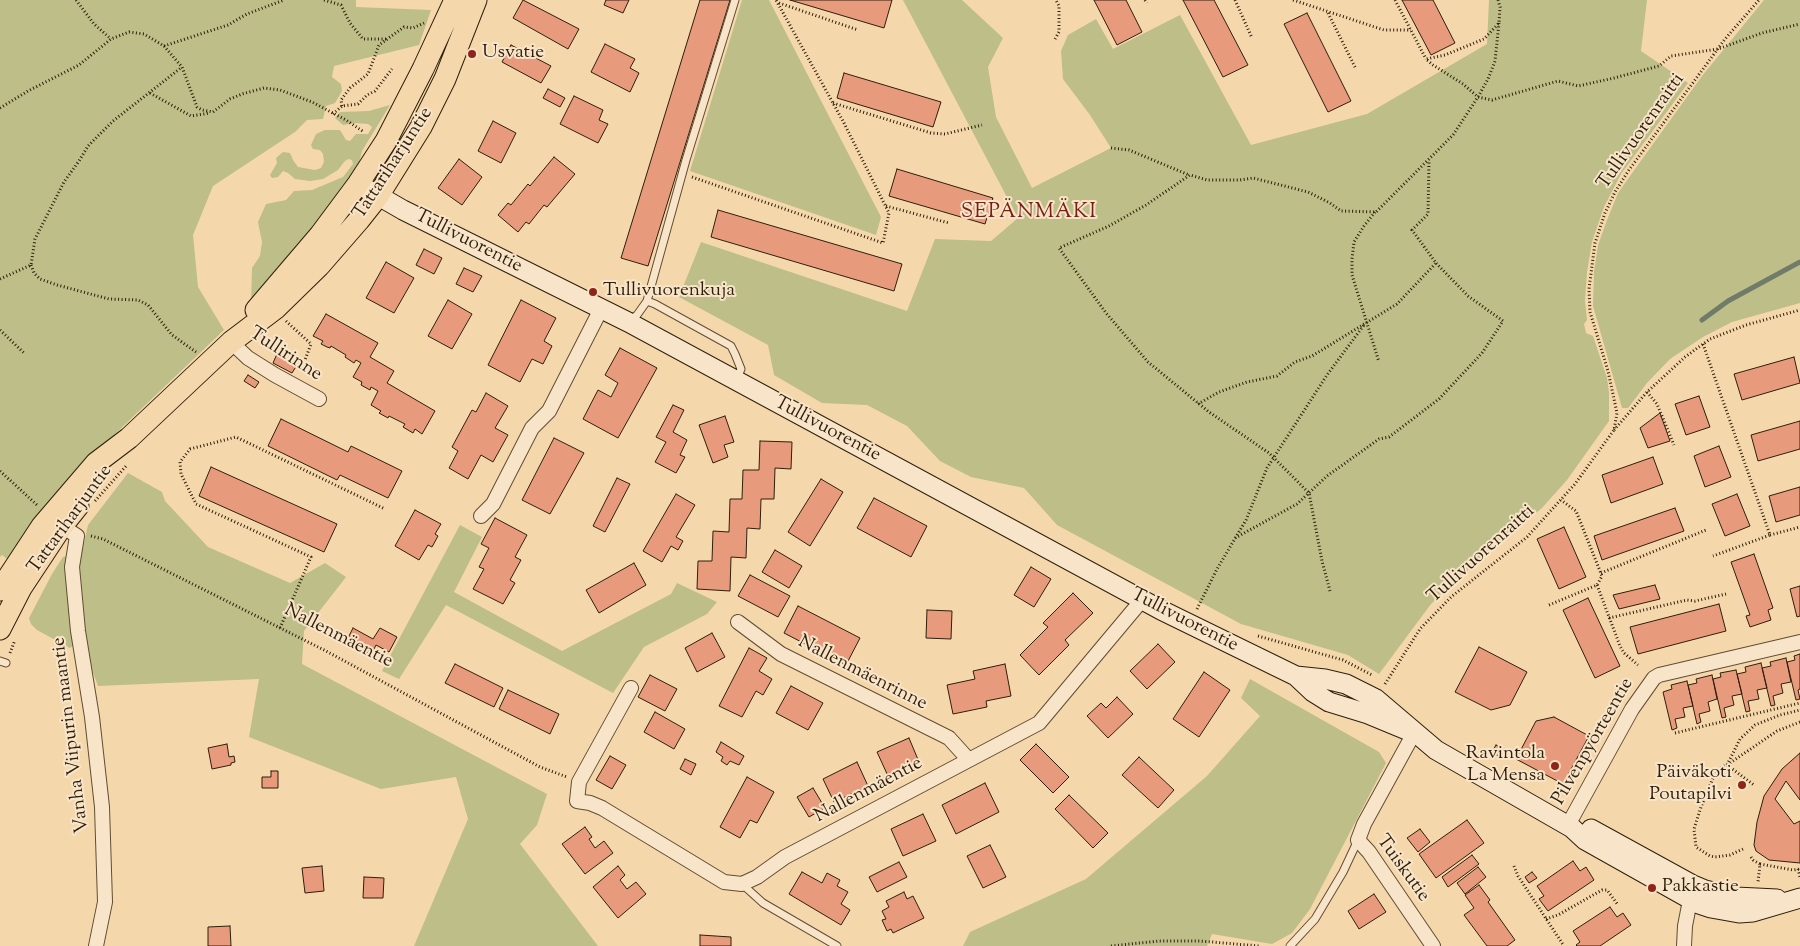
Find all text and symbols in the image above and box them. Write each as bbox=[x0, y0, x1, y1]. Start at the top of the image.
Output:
place label: Usvatie bbox=[482, 43, 544, 65]
marker: Usvatie bbox=[466, 48, 478, 60]
street label: Tullivuorenraitti bbox=[1594, 70, 1690, 194]
street label: Tattariharjuntie bbox=[349, 104, 439, 224]
district label: SEPÄNMÄKI bbox=[960, 200, 1098, 226]
street label: Tullivuorentie bbox=[410, 205, 526, 279]
place label: Tullivuorenkuja bbox=[603, 281, 735, 303]
marker: Tullivuorenkuja bbox=[587, 286, 599, 298]
street label: Tullirinne bbox=[244, 323, 326, 387]
street label: Tullivuorentie bbox=[770, 392, 884, 468]
street label: Tattariharjuntie bbox=[24, 461, 118, 579]
street label: Tullivuorenraitti bbox=[1424, 501, 1540, 609]
street label: Tullivuorentie bbox=[1126, 584, 1242, 658]
street label: Nallenmäentie bbox=[280, 600, 396, 674]
street label: Nallenmäenrinne bbox=[794, 632, 930, 716]
street label: Vanha Viipurin maantie bbox=[49, 636, 95, 834]
street label: Pilvenpyörteentie bbox=[1548, 674, 1640, 810]
place label: Ravintola La Mensa bbox=[1466, 744, 1545, 788]
street label: Nallenmäentie bbox=[811, 753, 927, 829]
marker: Ravintola La Mensa bbox=[1549, 760, 1561, 772]
place label: Päiväkoti Poutapilvi bbox=[1649, 763, 1732, 807]
marker: Päiväkoti Poutapilvi bbox=[1736, 779, 1748, 791]
street label: Tuiskutie bbox=[1370, 831, 1434, 907]
place label: Pakkastie bbox=[1662, 877, 1739, 899]
marker: Pakkastie bbox=[1646, 882, 1658, 894]

